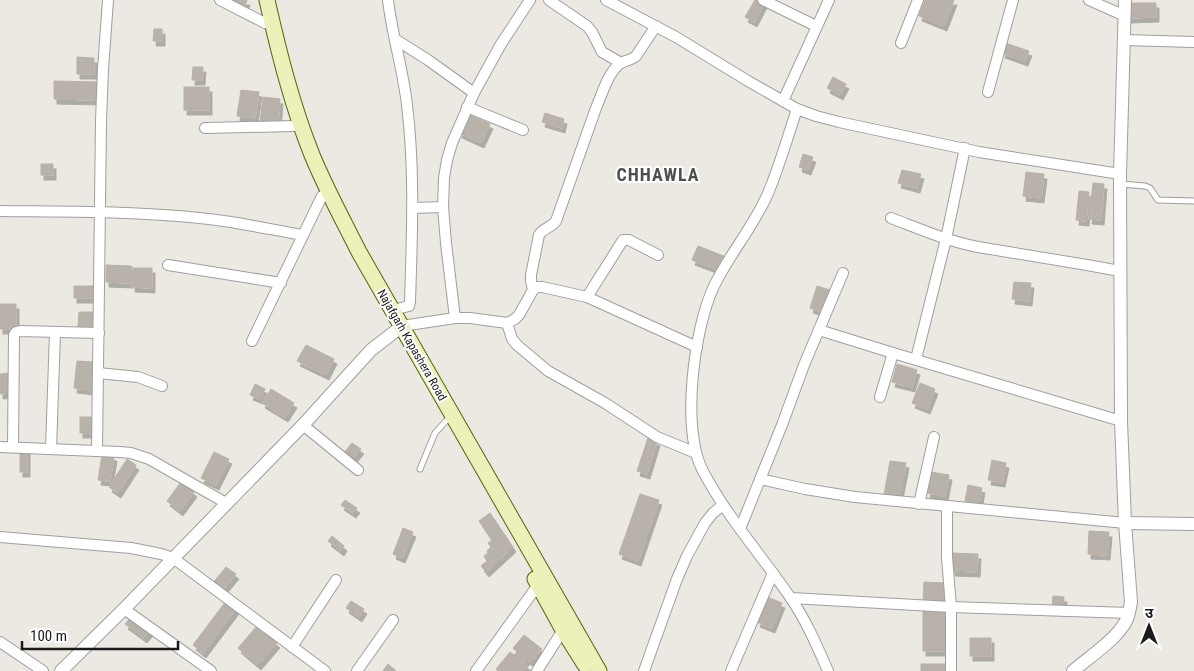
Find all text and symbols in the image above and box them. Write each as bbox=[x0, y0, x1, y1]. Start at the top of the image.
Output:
district label: CHHAWLA bbox=[617, 164, 699, 185]
street label: Najafgarh Kapashera Road bbox=[374, 287, 450, 403]
north arrow bbox=[1124, 601, 1174, 651]
text: उ bbox=[1145, 605, 1154, 621]
scale bar bbox=[22, 618, 179, 650]
text: 100 m bbox=[30, 627, 67, 645]

